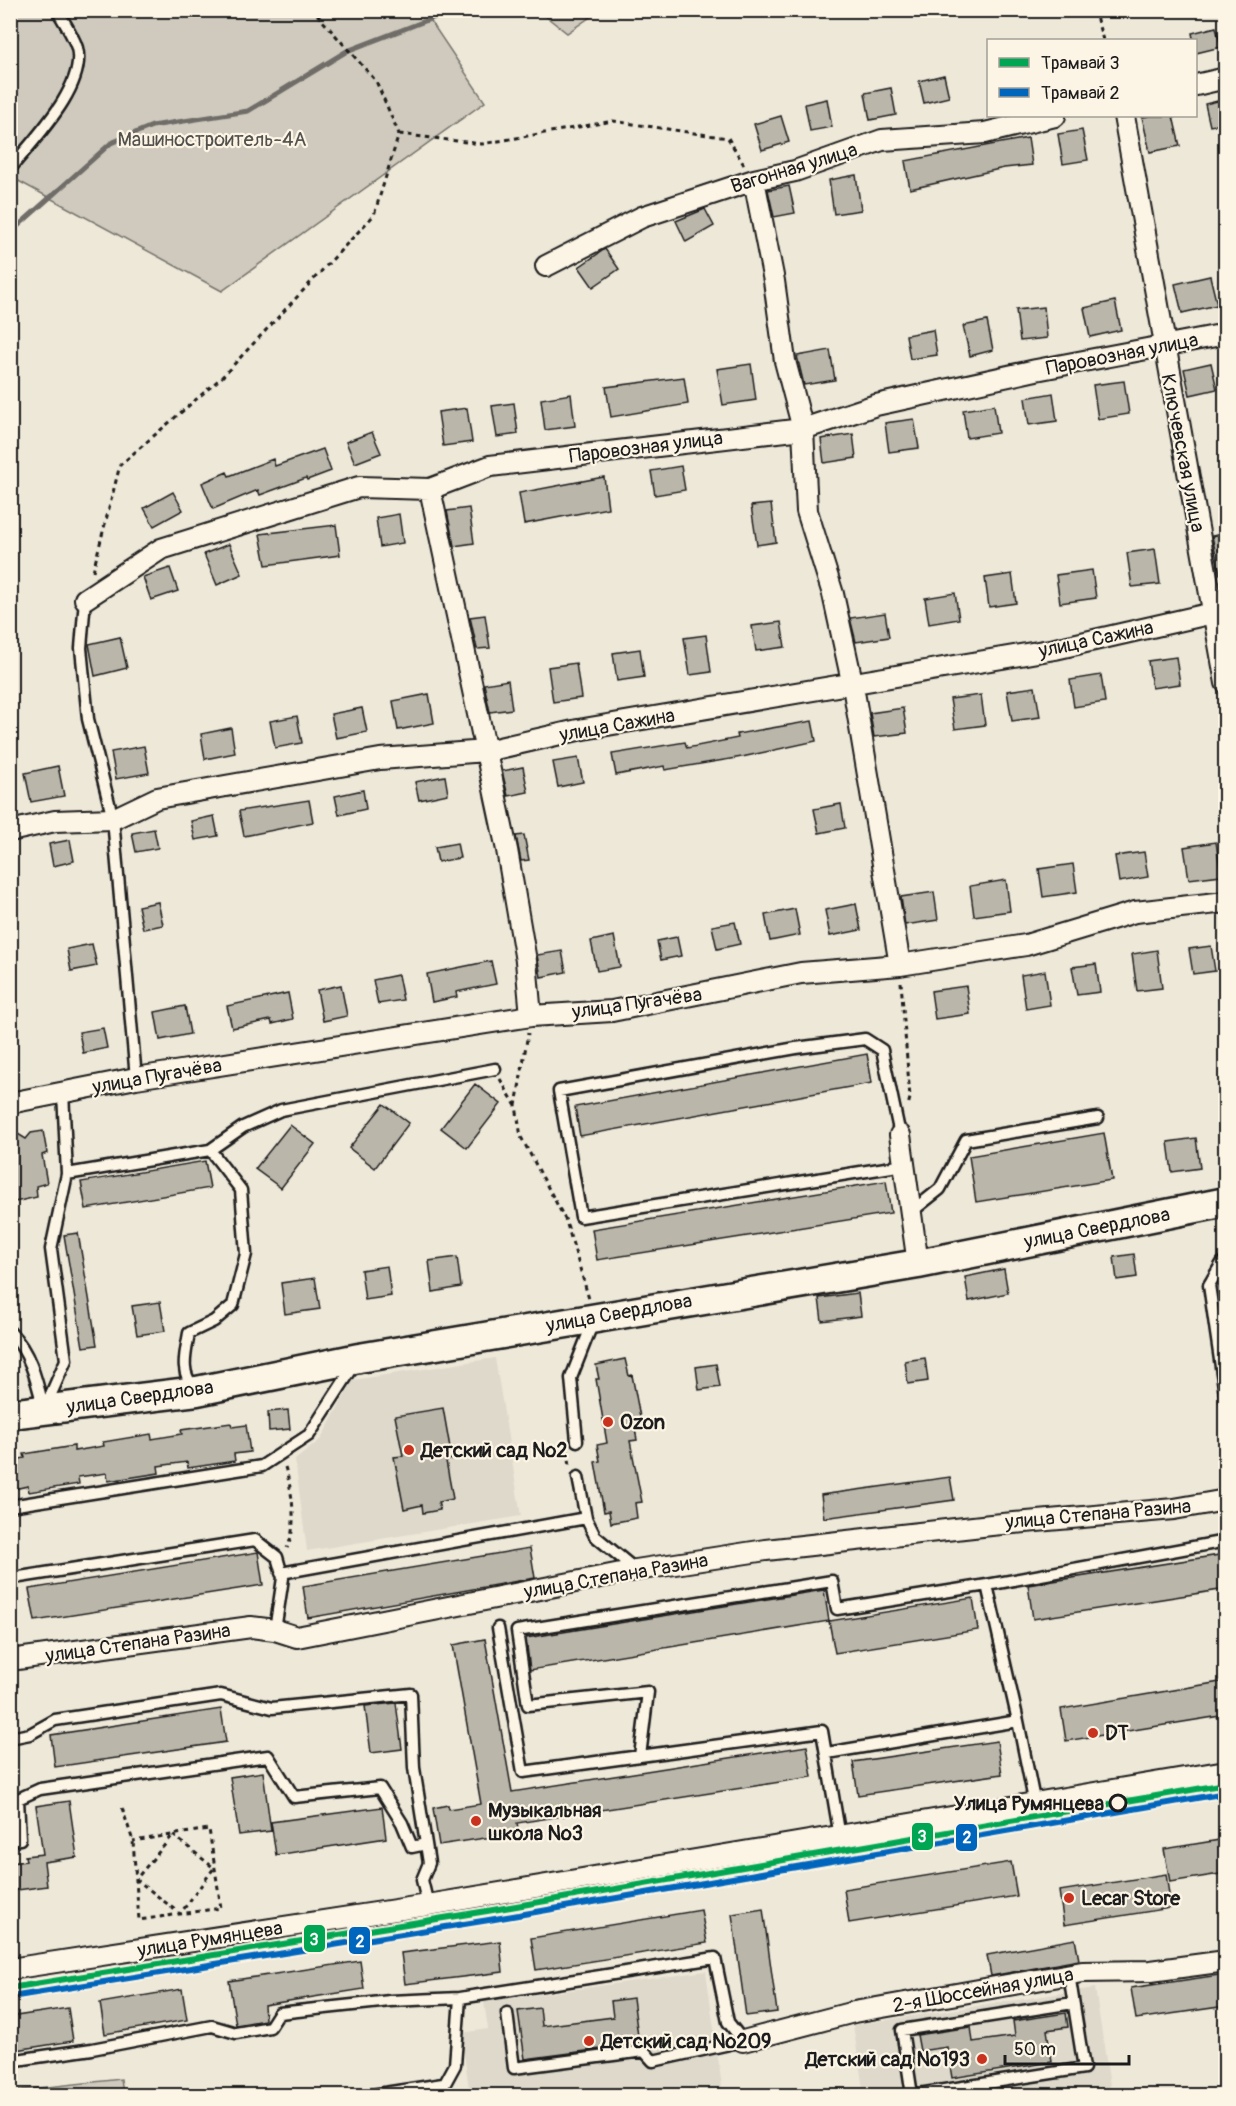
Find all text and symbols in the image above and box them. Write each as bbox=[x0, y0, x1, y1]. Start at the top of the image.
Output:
legend bbox=[987, 39, 1197, 117]
text: Трамвай 3 bbox=[1041, 52, 1120, 75]
text: Трамвай 2 bbox=[1041, 82, 1120, 105]
park label: Машиностроитель-4А bbox=[117, 127, 307, 152]
street label: Вагонная улица bbox=[728, 137, 860, 199]
street label: Паровозная улица bbox=[1044, 327, 1200, 381]
street label: Ключевская улица bbox=[1155, 372, 1211, 534]
street label: Паровозная улица bbox=[568, 425, 724, 469]
street label: улица Сажина bbox=[1035, 615, 1156, 664]
street label: улица Сажина bbox=[556, 703, 677, 748]
street label: улица Пугачёва bbox=[569, 982, 704, 1025]
street label: улица Пугачёва bbox=[89, 1052, 224, 1100]
street label: улица Свердлова bbox=[1021, 1202, 1172, 1255]
street label: улица Свердлова bbox=[543, 1288, 694, 1338]
street label: улица Свердлова bbox=[64, 1374, 215, 1420]
place label: Ozon bbox=[620, 1410, 665, 1435]
marker: Ozon bbox=[601, 1415, 615, 1429]
place label: Детский сад №2 bbox=[420, 1438, 567, 1463]
marker: Детский сад №2 bbox=[402, 1443, 416, 1457]
street label: улица Степана Разина bbox=[1003, 1493, 1192, 1535]
street label: улица Степана Разина bbox=[521, 1547, 710, 1605]
street label: улица Степана Разина bbox=[43, 1618, 232, 1668]
place label: DT bbox=[1105, 1721, 1129, 1746]
marker: DT bbox=[1086, 1726, 1100, 1740]
place label: Улица Румянцева bbox=[954, 1791, 1104, 1816]
marker: Улица Румянцева bbox=[1109, 1794, 1127, 1812]
place label: Музыкальная школа №3 bbox=[488, 1798, 601, 1846]
marker: Музыкальная школа №3 bbox=[469, 1814, 483, 1828]
line badge: 3 bbox=[911, 1822, 934, 1851]
line badge: 2 bbox=[955, 1823, 978, 1852]
text: 3 bbox=[918, 1827, 927, 1847]
text: 2 bbox=[963, 1828, 972, 1848]
place label: Lecar Store bbox=[1081, 1886, 1181, 1911]
marker: Lecar Store bbox=[1062, 1891, 1076, 1905]
street label: улица Румянцева bbox=[135, 1915, 284, 1963]
line badge: 3 bbox=[303, 1924, 326, 1953]
line badge: 2 bbox=[348, 1926, 371, 1955]
text: 3 bbox=[310, 1930, 319, 1950]
text: 2 bbox=[356, 1932, 365, 1952]
street label: 2-я Шоссейная улица bbox=[891, 1962, 1075, 2018]
scale bar bbox=[1005, 2028, 1130, 2066]
place label: Детский сад №209 bbox=[600, 2029, 771, 2054]
marker: Детский сад №209 bbox=[582, 2034, 596, 2048]
text: 50 m bbox=[1014, 2038, 1056, 2061]
place label: Детский сад №193 bbox=[804, 2047, 970, 2072]
marker: Детский сад №193 bbox=[975, 2052, 989, 2066]

